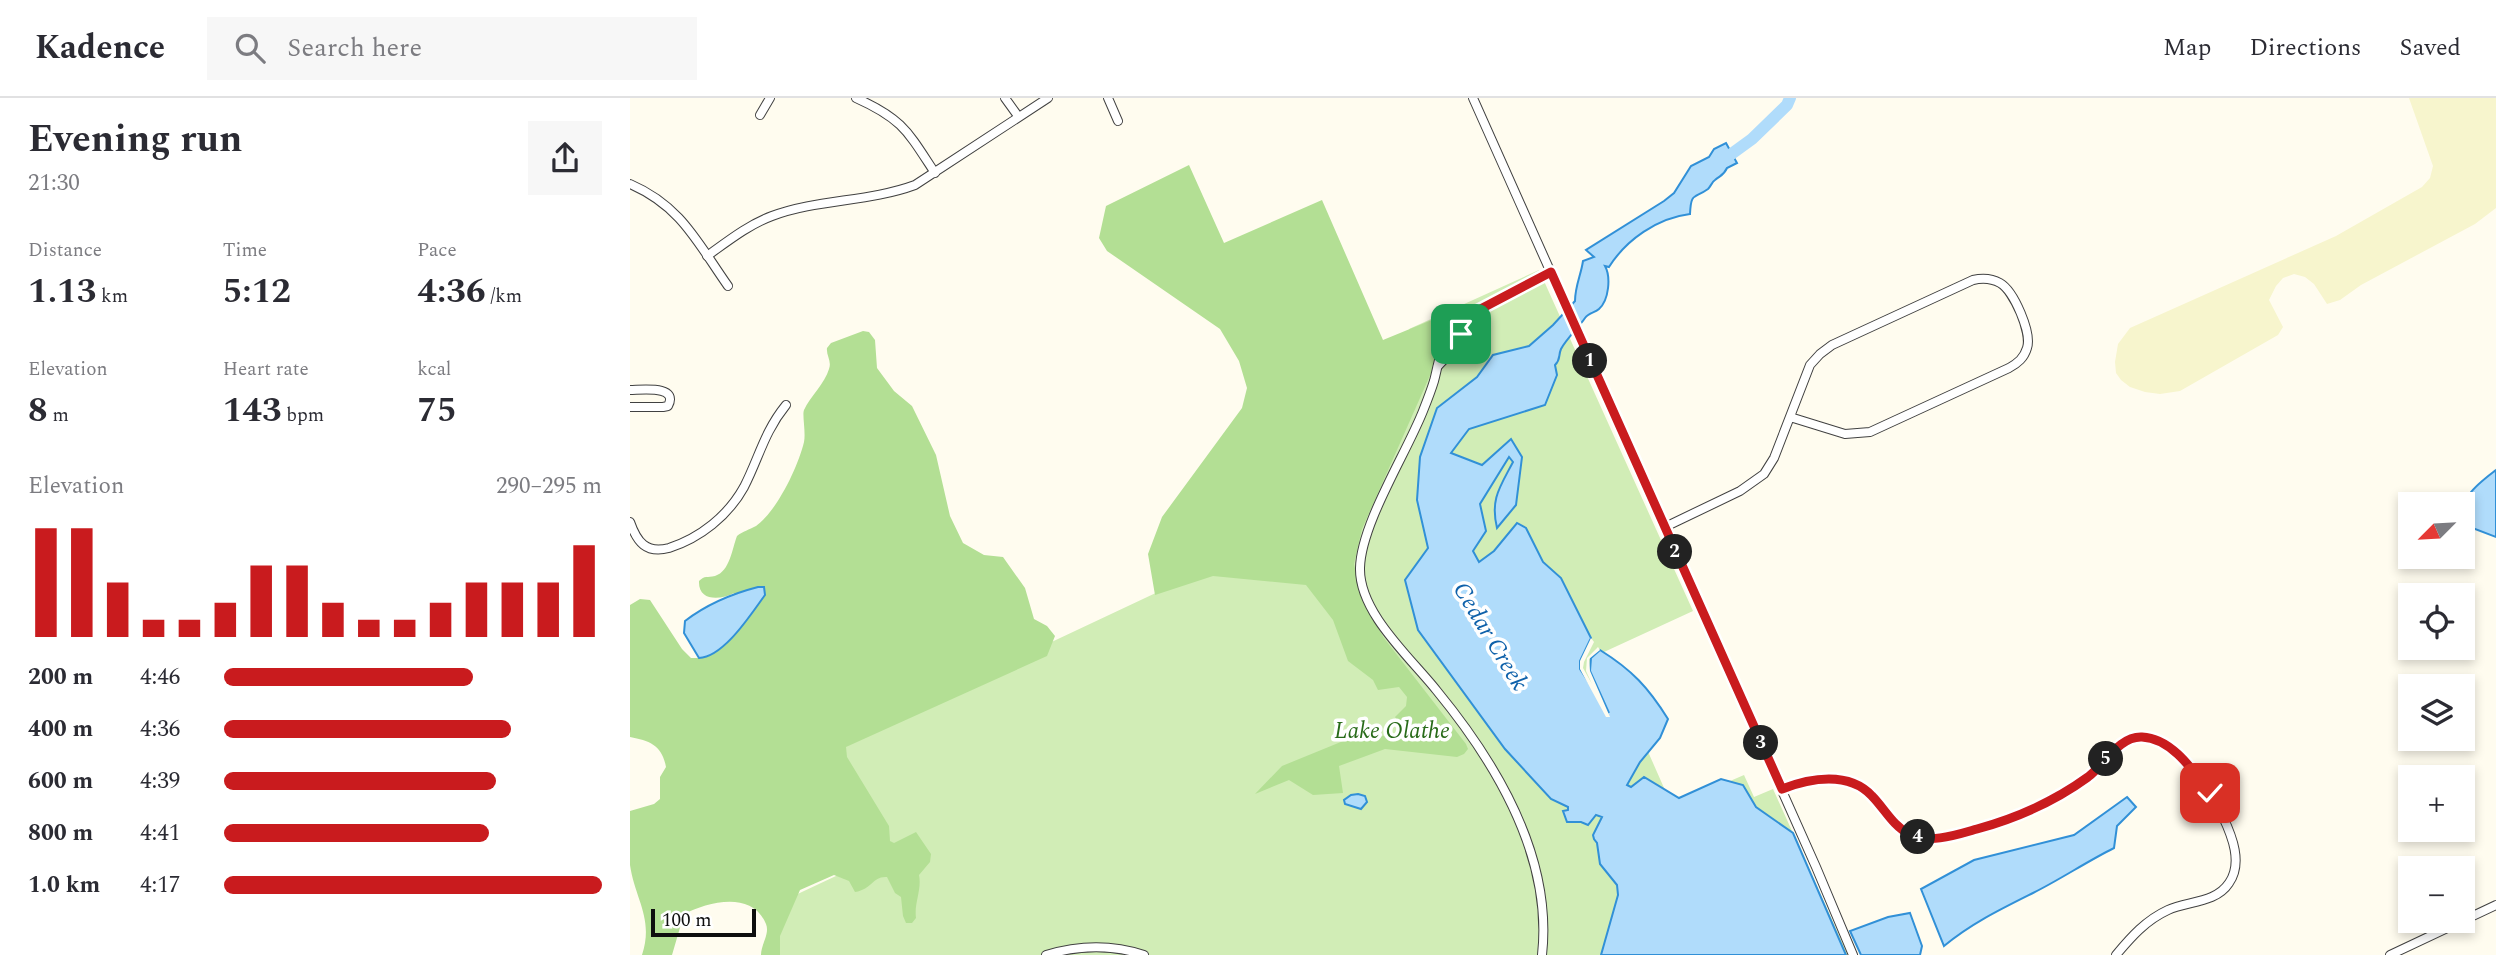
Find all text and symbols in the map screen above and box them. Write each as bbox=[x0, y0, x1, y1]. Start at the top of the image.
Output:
search box bbox=[207, 17, 697, 80]
text: Kadence bbox=[35, 23, 165, 73]
text: Search here bbox=[287, 28, 422, 68]
icon: search bbox=[231, 29, 269, 67]
text: Map bbox=[2163, 30, 2211, 66]
text: Directions bbox=[2249, 30, 2361, 66]
text: Saved bbox=[2399, 30, 2461, 66]
text: Evening run bbox=[28, 111, 242, 169]
button: share bbox=[528, 121, 602, 195]
text: 21:30 bbox=[28, 166, 80, 201]
text: Distance bbox=[28, 236, 102, 265]
text: Time bbox=[223, 236, 267, 265]
text: Pace bbox=[417, 236, 457, 265]
text: 1.13 bbox=[28, 265, 96, 318]
text: 5:12 bbox=[223, 265, 291, 318]
text: 4:36 bbox=[417, 265, 486, 318]
text: km bbox=[96, 282, 128, 311]
text: /km bbox=[486, 282, 522, 311]
pin bbox=[1431, 304, 1491, 364]
icon: arrive bbox=[1442, 315, 1480, 353]
pin: 1 bbox=[1572, 344, 1608, 378]
text: 1 bbox=[1584, 346, 1595, 375]
text: Elevation bbox=[28, 355, 108, 384]
text: Heart rate bbox=[223, 355, 309, 384]
text: kcal bbox=[417, 355, 451, 384]
text: 8 bbox=[28, 384, 48, 437]
text: 143 bbox=[223, 384, 282, 437]
text: 75 bbox=[417, 384, 457, 437]
text: m bbox=[48, 401, 69, 430]
text: bpm bbox=[282, 401, 324, 430]
text: Elevation bbox=[28, 469, 124, 504]
text: 290–295 m bbox=[496, 469, 602, 504]
north arrow bbox=[2398, 492, 2474, 569]
map controls bbox=[2398, 492, 2475, 933]
pin: 2 bbox=[1658, 534, 1692, 570]
text: 2 bbox=[1669, 537, 1680, 566]
water label: Cedar Creek bbox=[1443, 575, 1537, 698]
button: locate bbox=[2398, 583, 2475, 660]
text: 200 m bbox=[28, 660, 93, 695]
text: 4:46 bbox=[140, 660, 180, 695]
button: layers bbox=[2398, 674, 2475, 751]
text: 400 m bbox=[28, 712, 93, 747]
text: 4:36 bbox=[140, 712, 180, 747]
park label: Lake Olathe bbox=[1334, 714, 1450, 749]
pin: 3 bbox=[1744, 726, 1778, 760]
text: 3 bbox=[1755, 728, 1766, 757]
pin: 5 bbox=[2088, 742, 2124, 776]
text: 5 bbox=[2100, 744, 2111, 773]
pin bbox=[2180, 763, 2240, 823]
text: 600 m bbox=[28, 764, 93, 799]
text: 4:39 bbox=[140, 764, 180, 799]
button: + bbox=[2398, 765, 2475, 842]
icon: check bbox=[2191, 774, 2229, 812]
text: 800 m bbox=[28, 816, 93, 851]
text: 4:41 bbox=[140, 816, 180, 851]
pin: 4 bbox=[1900, 820, 1936, 854]
text: 4 bbox=[1912, 822, 1923, 851]
button: − bbox=[2398, 856, 2475, 933]
text: 1.0 km bbox=[28, 868, 100, 903]
text: 4:17 bbox=[140, 868, 180, 903]
scale bar bbox=[651, 906, 756, 938]
text: 100 m bbox=[662, 906, 712, 935]

